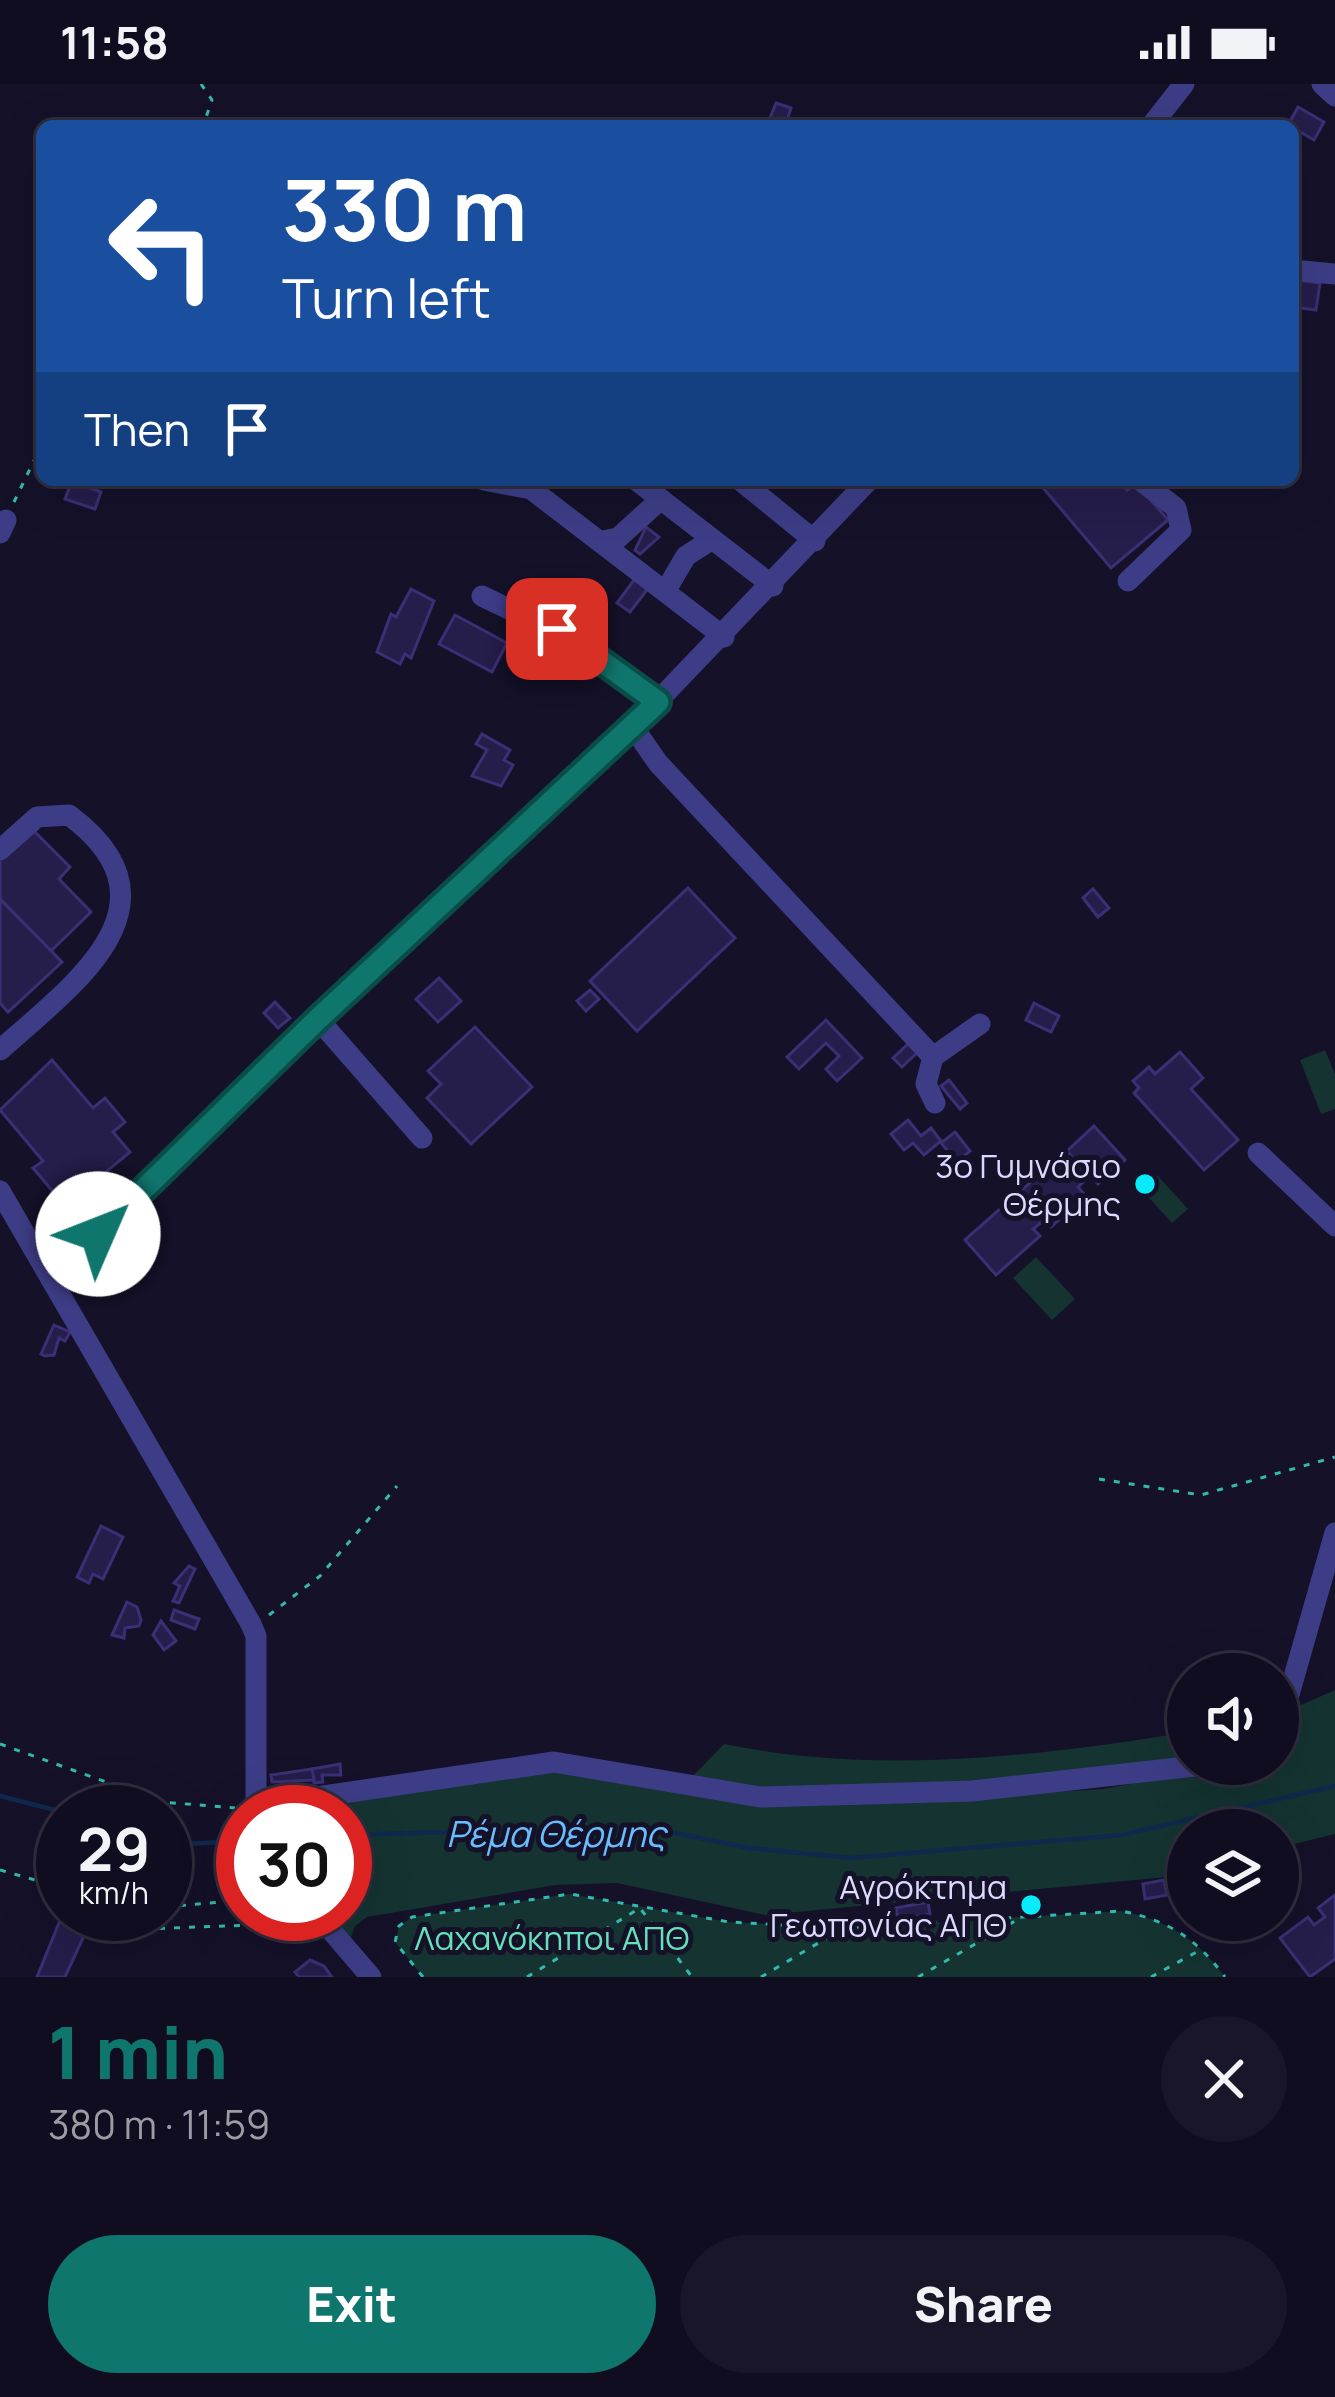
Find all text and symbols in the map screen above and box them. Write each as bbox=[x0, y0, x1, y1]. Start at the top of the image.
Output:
text: 11:58 bbox=[60, 11, 169, 73]
text: 330 m bbox=[282, 151, 527, 266]
icon: left bbox=[84, 168, 240, 324]
text: Turn left bbox=[282, 260, 491, 334]
icon: arrive bbox=[214, 396, 280, 462]
text: Then bbox=[84, 398, 190, 460]
pin bbox=[506, 578, 608, 680]
icon: arrive bbox=[524, 596, 590, 662]
place label: 3ο Γυμνάσιο Θέρμης bbox=[935, 1143, 1121, 1226]
position arrow bbox=[35, 1171, 161, 1297]
marker: 3ο Γυμνάσιο Θέρμης bbox=[1132, 1171, 1158, 1197]
map controls bbox=[1167, 1653, 1299, 1941]
button: sound bbox=[1167, 1653, 1299, 1785]
speed limit sign: 30 bbox=[216, 1785, 372, 1941]
text: 29 bbox=[77, 1807, 151, 1889]
water label: Ρέμα Θέρμης bbox=[446, 1809, 669, 1858]
button: layers bbox=[1167, 1809, 1299, 1941]
place label: Αγρόκτημα Γεωπονίας ΑΠΘ bbox=[770, 1864, 1007, 1947]
text: km/h bbox=[79, 1872, 149, 1913]
marker: Αγρόκτημα Γεωπονίας ΑΠΘ bbox=[1018, 1892, 1044, 1918]
park label: Λαχανόκηποι ΑΠΘ bbox=[415, 1915, 689, 1960]
text: 1 min bbox=[48, 2002, 228, 2101]
button: close bbox=[1161, 2016, 1287, 2142]
text: 380 m · 11:59 bbox=[48, 2097, 270, 2151]
button: Exit bbox=[48, 2235, 656, 2373]
button: Share bbox=[680, 2235, 1287, 2373]

